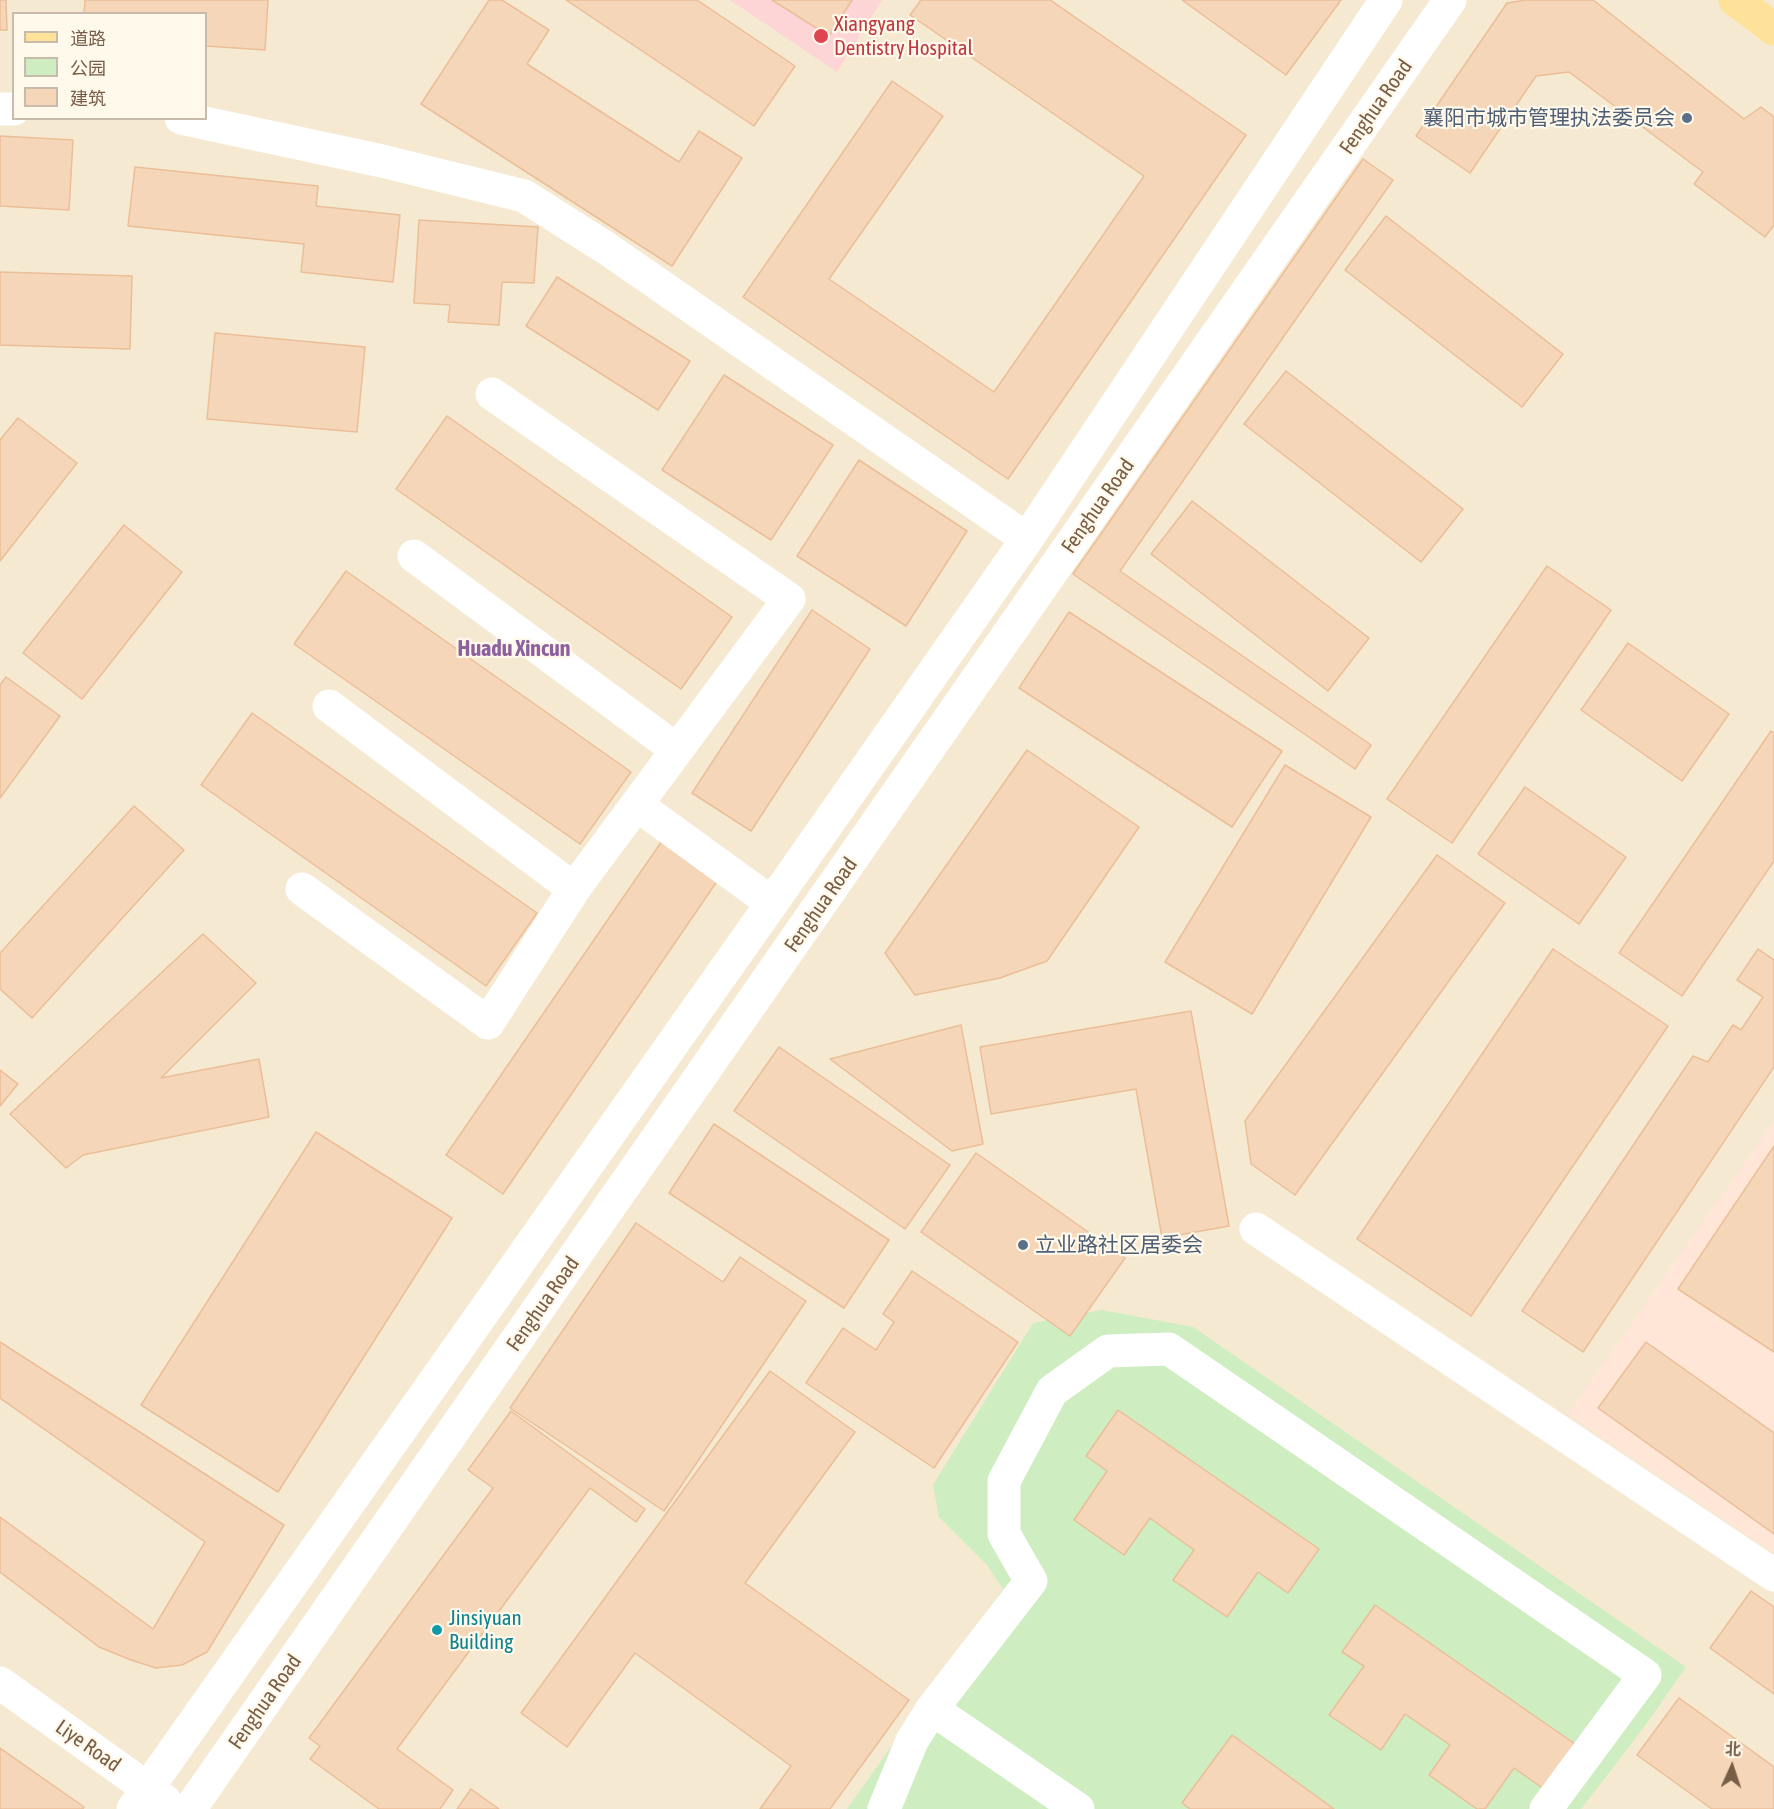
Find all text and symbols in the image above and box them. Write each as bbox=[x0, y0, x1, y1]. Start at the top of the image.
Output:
place label: Xiangyang Dentistry Hospital bbox=[834, 11, 973, 61]
legend bbox=[12, 12, 207, 120]
marker: Xiangyang Dentistry Hospital bbox=[812, 27, 830, 45]
text: 道路 bbox=[70, 28, 106, 49]
street label: Fenghua Road bbox=[1334, 55, 1418, 159]
text: 公园 bbox=[70, 58, 106, 79]
text: 建筑 bbox=[70, 88, 106, 109]
place label: 襄阳市城市管理执法委员会 bbox=[1423, 105, 1675, 131]
marker: 襄阳市城市管理执法委员会 bbox=[1680, 111, 1694, 125]
street label: Fenghua Road bbox=[1056, 454, 1140, 558]
district label: Huadu Xincun bbox=[458, 636, 570, 662]
street label: Fenghua Road bbox=[779, 853, 863, 957]
place label: 立业路社区居委会 bbox=[1035, 1232, 1203, 1258]
marker: 立业路社区居委会 bbox=[1016, 1238, 1030, 1252]
street label: Fenghua Road bbox=[501, 1252, 585, 1356]
place label: Jinsiyuan Building bbox=[449, 1605, 522, 1655]
marker: Jinsiyuan Building bbox=[430, 1623, 444, 1637]
street label: Fenghua Road bbox=[223, 1650, 307, 1754]
street label: Liye Road bbox=[51, 1714, 125, 1778]
north arrow bbox=[1702, 1737, 1762, 1797]
text: 北 bbox=[1724, 1740, 1741, 1758]

